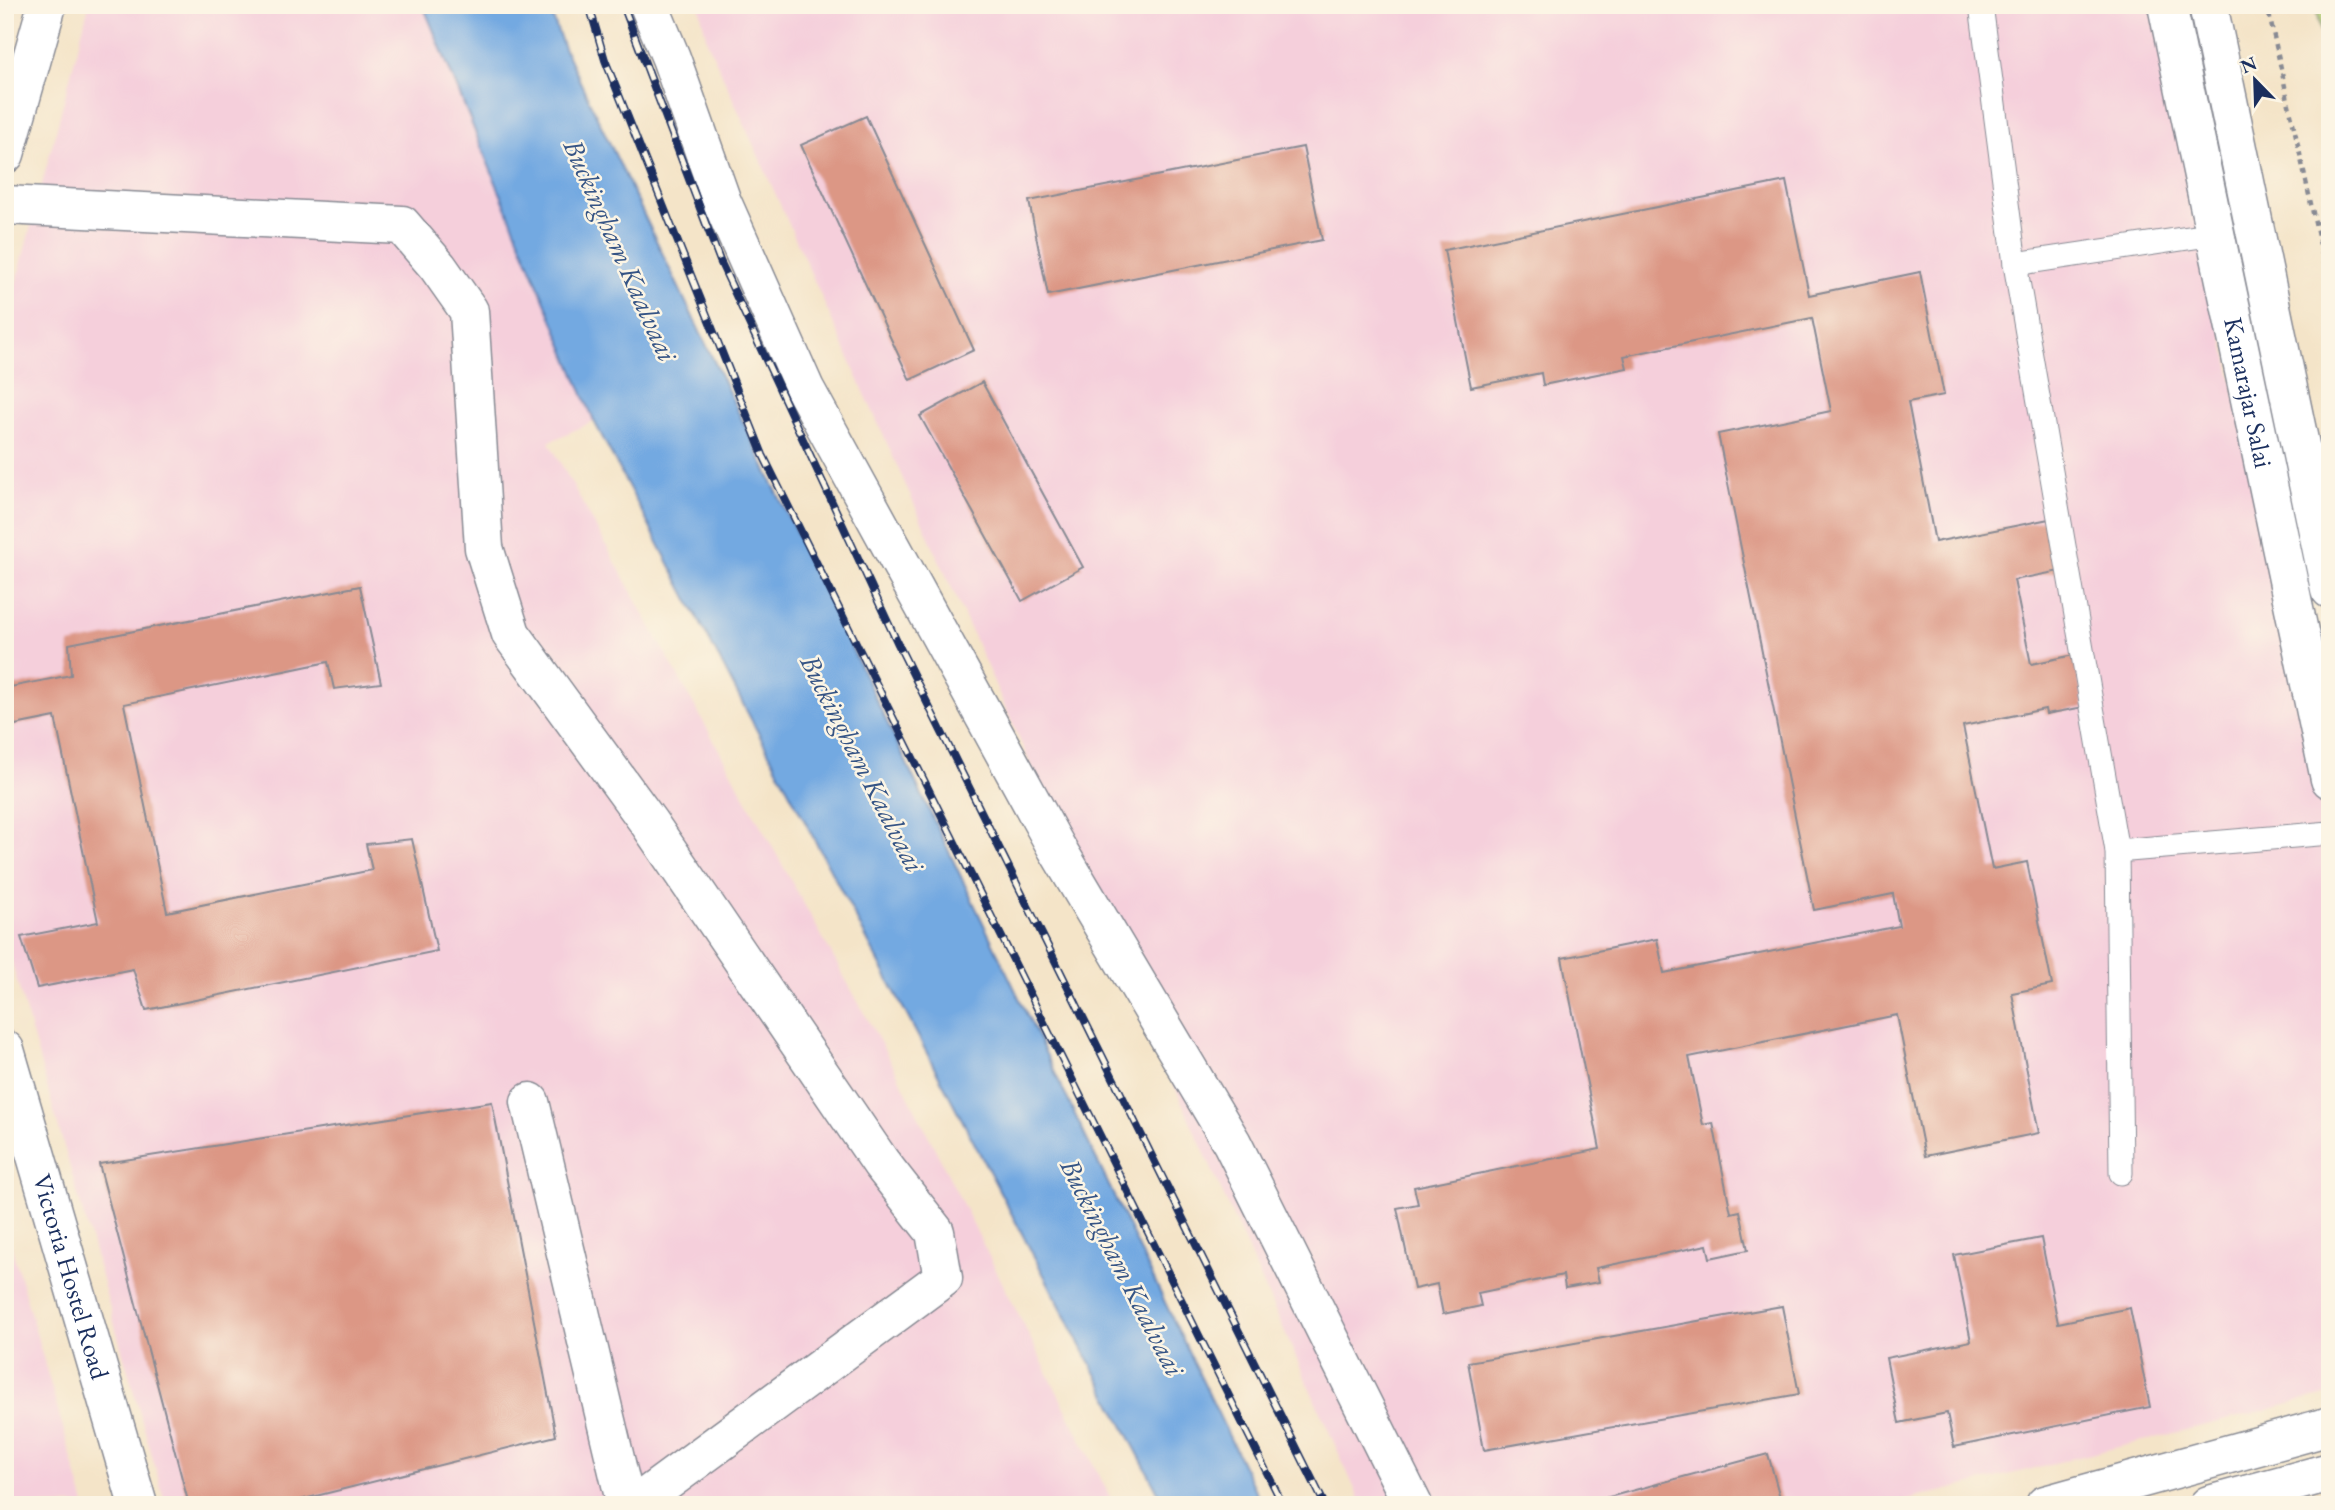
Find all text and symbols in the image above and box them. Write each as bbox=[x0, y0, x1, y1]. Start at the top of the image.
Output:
north arrow bbox=[2220, 46, 2290, 116]
text: N bbox=[2237, 50, 2261, 79]
water label: Buckingham Kaalvaai bbox=[555, 132, 687, 368]
street label: Kamarajar Salai bbox=[2216, 314, 2281, 471]
water label: Buckingham Kaalvaai bbox=[792, 647, 934, 880]
water label: Buckingham Kaalvaai bbox=[1052, 1151, 1194, 1384]
street label: Victoria Hostel Road bbox=[25, 1170, 118, 1384]

